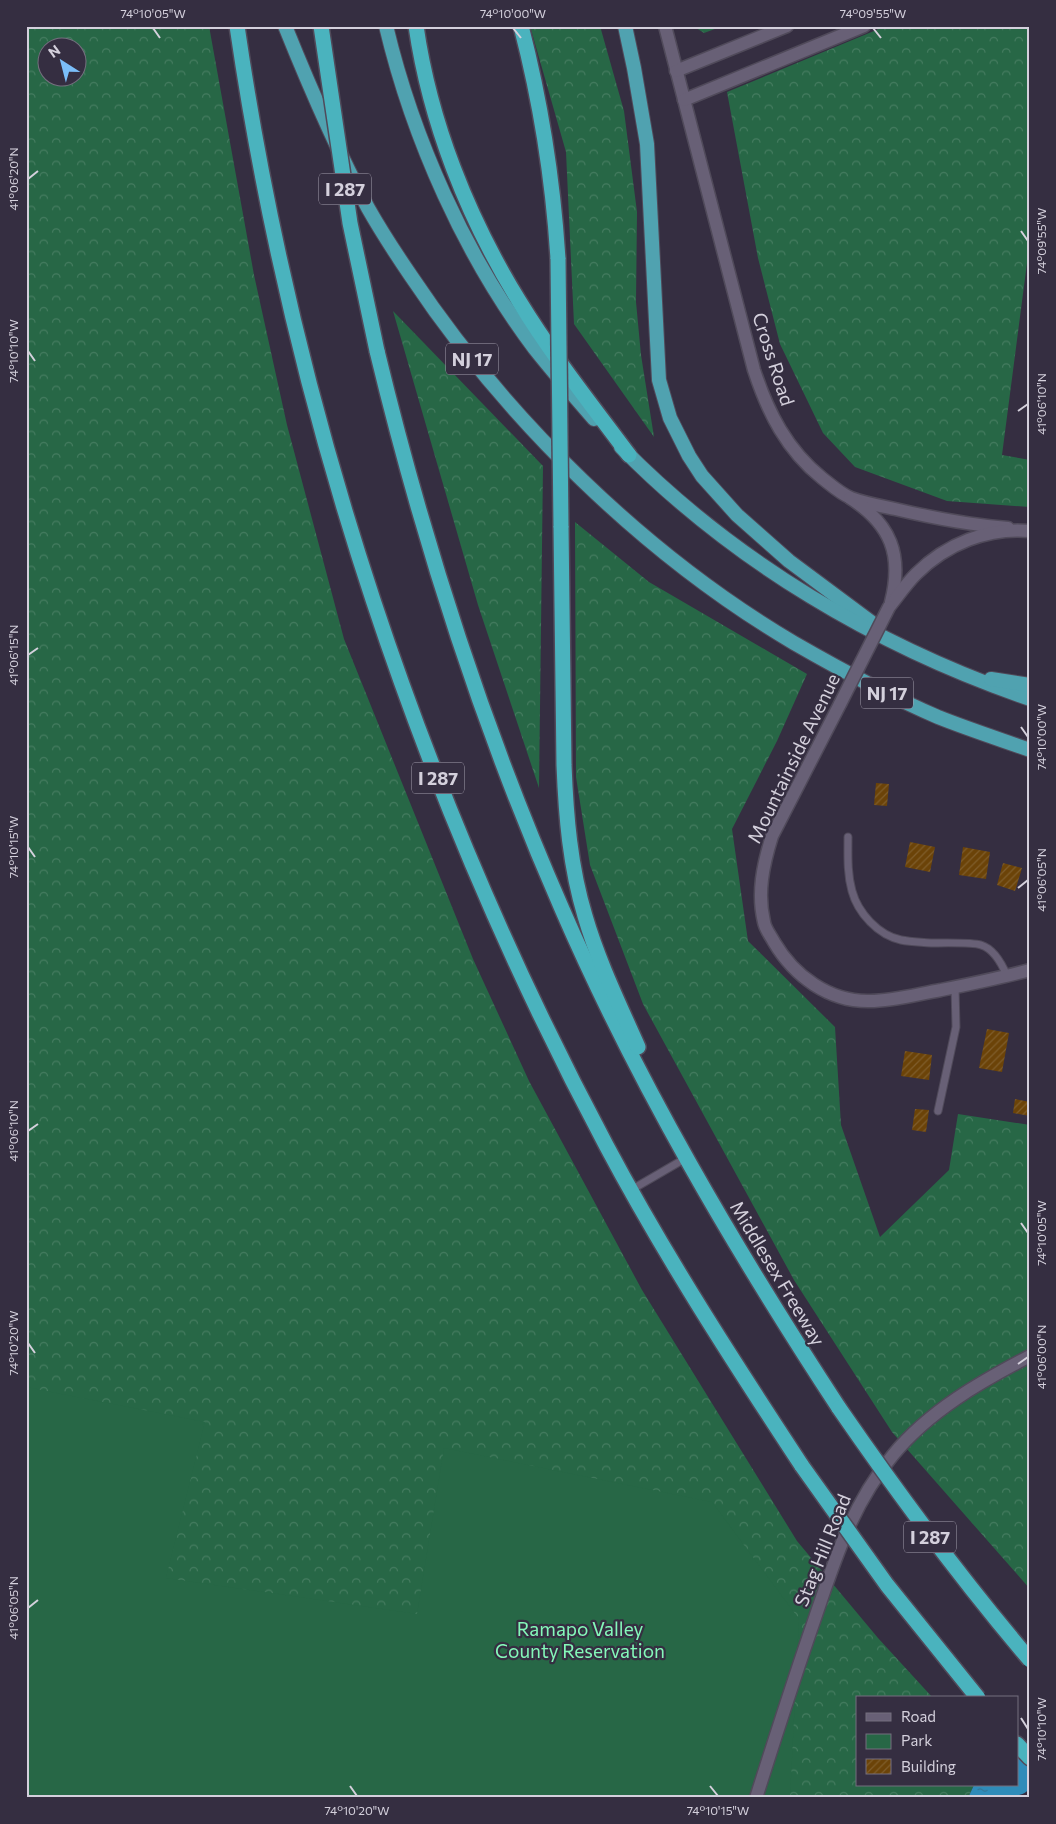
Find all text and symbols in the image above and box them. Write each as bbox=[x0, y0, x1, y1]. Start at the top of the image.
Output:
text: 74°10'05"W bbox=[120, 6, 186, 20]
text: 74°10'00"W bbox=[480, 6, 546, 20]
text: 74°09'55"W bbox=[840, 6, 906, 20]
north arrow bbox=[38, 38, 88, 88]
text: N bbox=[45, 41, 63, 61]
text: 41°06'20"N bbox=[6, 147, 20, 211]
road number: I 287 bbox=[319, 173, 371, 204]
text: 74°09'55"W bbox=[1034, 208, 1048, 274]
street label: Cross Road bbox=[748, 309, 800, 409]
text: 74°10'10"W bbox=[6, 319, 20, 383]
road number: NJ 17 bbox=[446, 344, 498, 374]
text: 41°06'10"N bbox=[1034, 373, 1048, 435]
text: 41°06'15"N bbox=[6, 625, 20, 685]
street label: Mountainside Avenue bbox=[742, 669, 844, 847]
road number: NJ 17 bbox=[861, 678, 913, 708]
text: 74°10'00"W bbox=[1034, 704, 1048, 770]
road number: I 287 bbox=[412, 762, 464, 794]
text: 74°10'15"W bbox=[6, 816, 20, 878]
text: 41°06'05"N bbox=[1034, 848, 1048, 912]
text: 41°06'10"N bbox=[6, 1100, 20, 1162]
street label: Middlesex Freeway bbox=[726, 1197, 830, 1350]
text: 74°10'05"W bbox=[1034, 1200, 1048, 1266]
text: 74°10'20"W bbox=[6, 1311, 20, 1375]
text: 41°06'00"N bbox=[1034, 1325, 1048, 1389]
street label: Stag Hill Road bbox=[789, 1490, 855, 1610]
road number: I 287 bbox=[904, 1521, 956, 1552]
text: 41°06'05"N bbox=[6, 1576, 20, 1640]
park label: Ramapo Valley County Reservation bbox=[495, 1617, 665, 1662]
legend bbox=[856, 1696, 1018, 1786]
text: 74°10'10"W bbox=[1034, 1697, 1048, 1761]
text: Road bbox=[901, 1707, 936, 1725]
text: Park bbox=[901, 1731, 932, 1749]
text: Building bbox=[901, 1757, 956, 1775]
text: 74°10'20"W bbox=[325, 1803, 389, 1817]
text: 74°10'15"W bbox=[687, 1803, 749, 1817]

